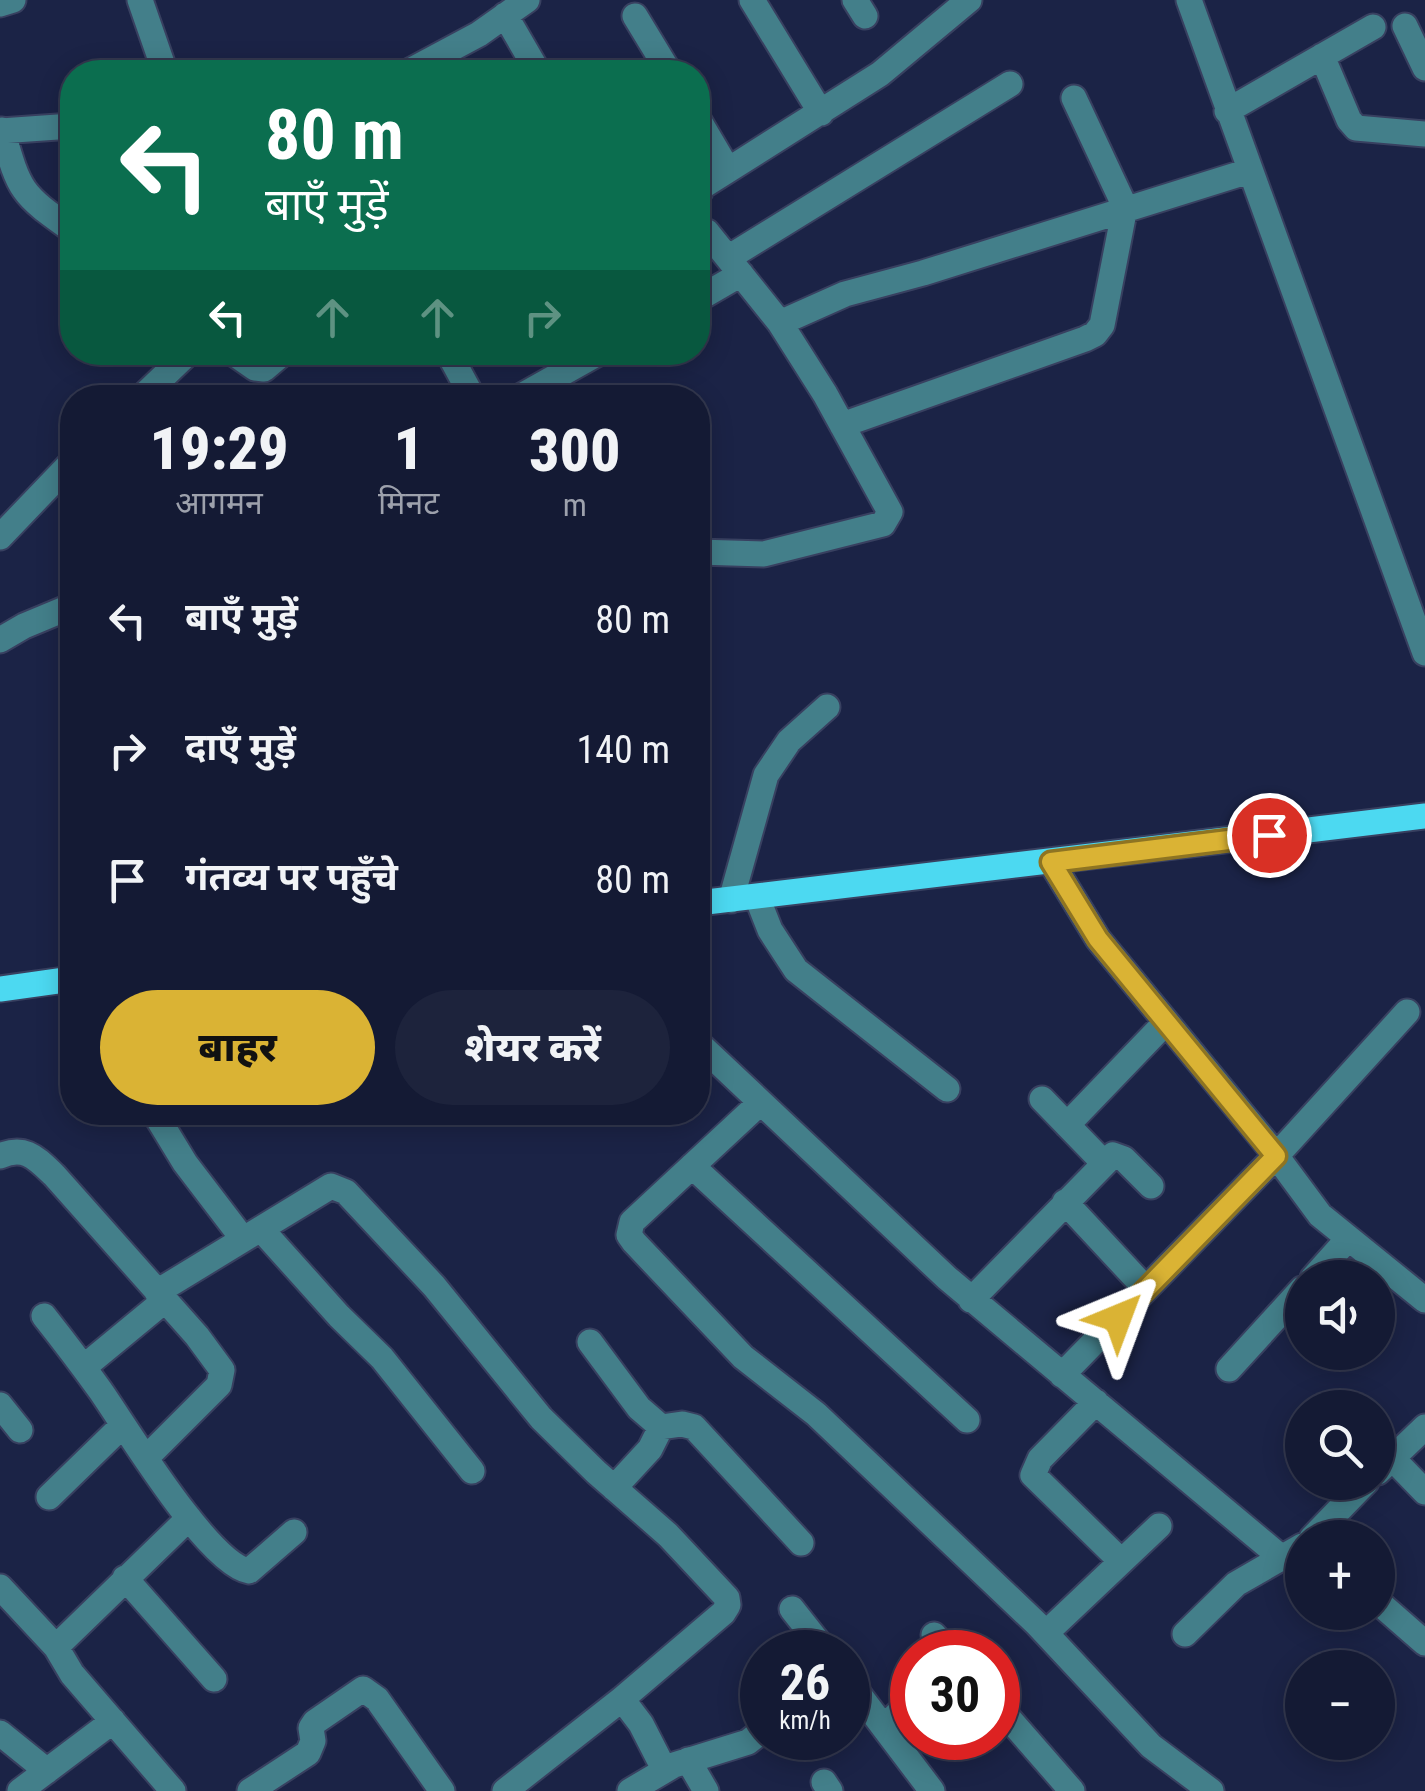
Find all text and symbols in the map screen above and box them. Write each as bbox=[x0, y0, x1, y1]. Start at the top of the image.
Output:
text: 80 m bbox=[265, 94, 404, 176]
icon: left bbox=[100, 100, 230, 230]
text: बाएँ मुड़ें bbox=[265, 178, 389, 231]
icon: left bbox=[200, 290, 255, 345]
icon: ahead bbox=[305, 290, 360, 345]
icon: ahead bbox=[410, 290, 465, 345]
icon: right bbox=[515, 290, 570, 345]
text: 19:29 bbox=[150, 413, 289, 484]
text: 1 bbox=[393, 413, 424, 484]
text: 300 bbox=[529, 415, 620, 486]
text: आगमन bbox=[175, 484, 263, 522]
text: मिनट bbox=[378, 484, 439, 522]
text: m bbox=[563, 486, 587, 524]
icon: left bbox=[100, 593, 155, 648]
text: बाएँ मुड़ें bbox=[185, 595, 298, 639]
text: 80 m bbox=[595, 598, 670, 642]
icon: right bbox=[100, 723, 155, 778]
text: दाएँ मुड़ें bbox=[185, 725, 296, 769]
text: 140 m bbox=[576, 728, 670, 772]
pin bbox=[1227, 793, 1312, 878]
icon: arrive bbox=[1242, 808, 1297, 863]
icon: arrive bbox=[100, 853, 155, 908]
text: गंतव्य पर पहुँचे bbox=[185, 855, 398, 899]
text: 80 m bbox=[595, 858, 670, 902]
button: बाहर bbox=[100, 990, 375, 1105]
button: शेयर करें bbox=[395, 990, 670, 1105]
map controls bbox=[1285, 1260, 1395, 1760]
button: sound bbox=[1285, 1260, 1395, 1370]
position arrow bbox=[1066, 1266, 1170, 1370]
button: search bbox=[1285, 1390, 1395, 1500]
button: + bbox=[1285, 1520, 1395, 1630]
speed limit sign: 30 bbox=[890, 1630, 1020, 1760]
button: − bbox=[1285, 1650, 1395, 1760]
text: 26 bbox=[780, 1654, 830, 1712]
text: km/h bbox=[779, 1706, 831, 1735]

